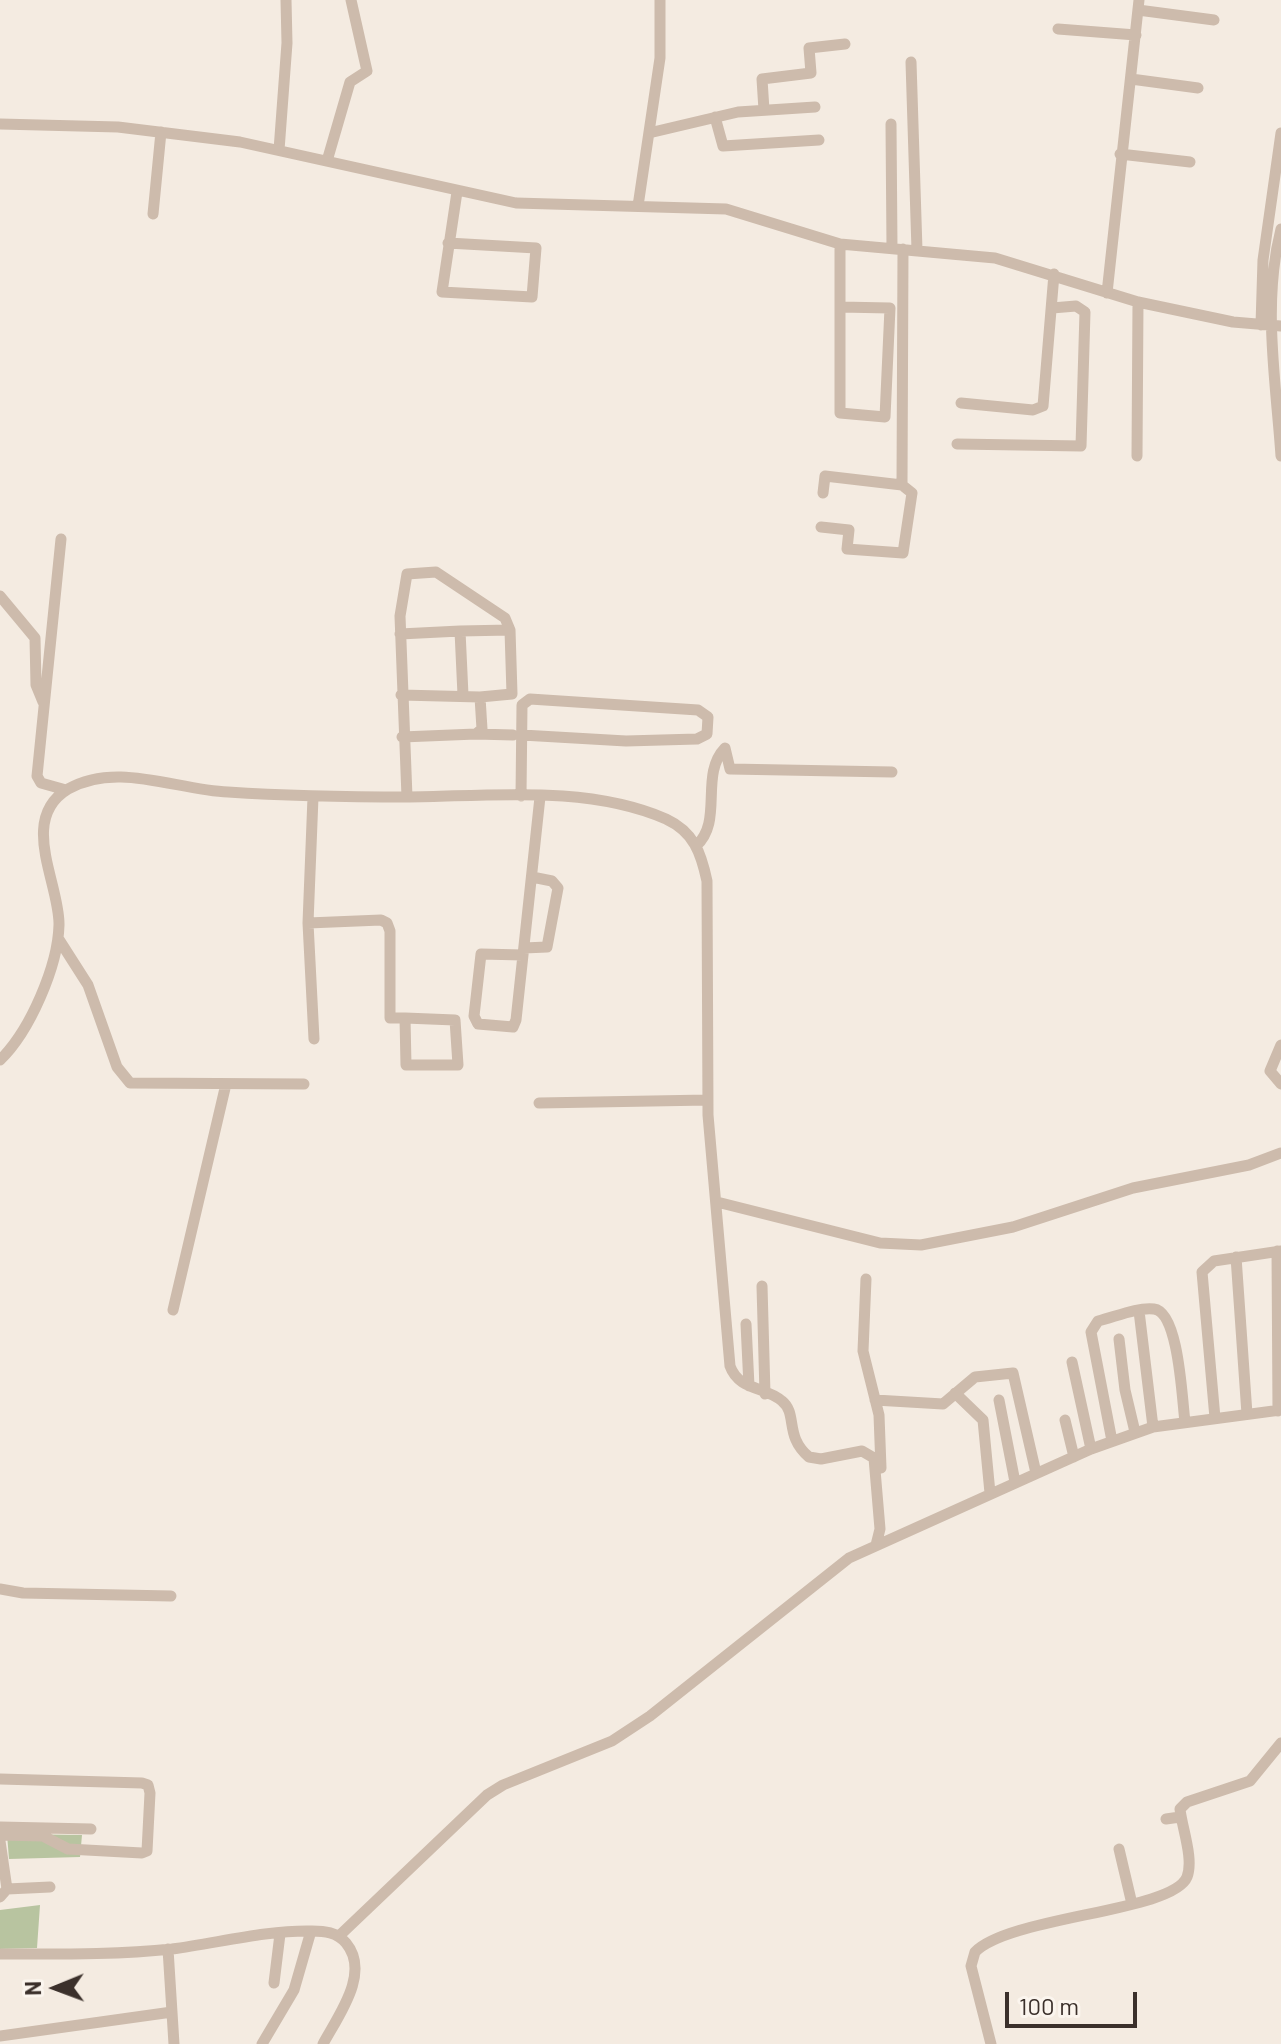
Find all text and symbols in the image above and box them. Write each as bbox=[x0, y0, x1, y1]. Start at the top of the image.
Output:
north arrow bbox=[16, 1948, 96, 2028]
scale bar bbox=[1009, 1976, 1141, 2026]
text: N bbox=[19, 1981, 45, 1996]
text: 100 m bbox=[1019, 1991, 1079, 2020]

